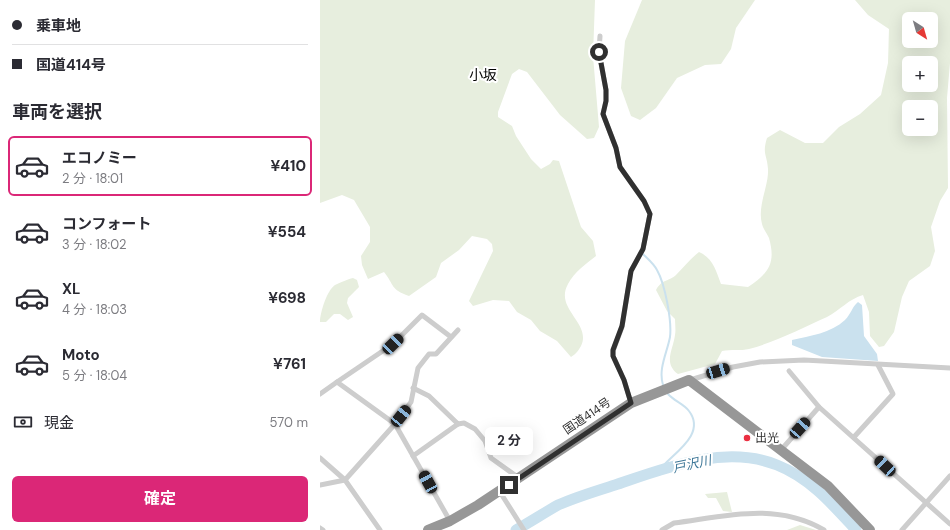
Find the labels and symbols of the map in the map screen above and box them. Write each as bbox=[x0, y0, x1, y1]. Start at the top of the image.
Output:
north arrow bbox=[902, 12, 938, 48]
route start bbox=[590, 43, 608, 61]
district label: 小坂 bbox=[469, 66, 497, 84]
car bbox=[380, 331, 406, 357]
car bbox=[705, 362, 731, 380]
street label: 国道414号 bbox=[560, 394, 614, 438]
car bbox=[389, 403, 413, 429]
car bbox=[788, 415, 812, 441]
callout: 2 分 bbox=[485, 427, 533, 455]
place label: 出光 bbox=[755, 430, 779, 446]
marker: 出光 bbox=[742, 433, 752, 443]
water label: 戸沢川 bbox=[671, 451, 715, 476]
car bbox=[872, 453, 898, 479]
car bbox=[417, 469, 439, 495]
route end bbox=[500, 476, 518, 494]

